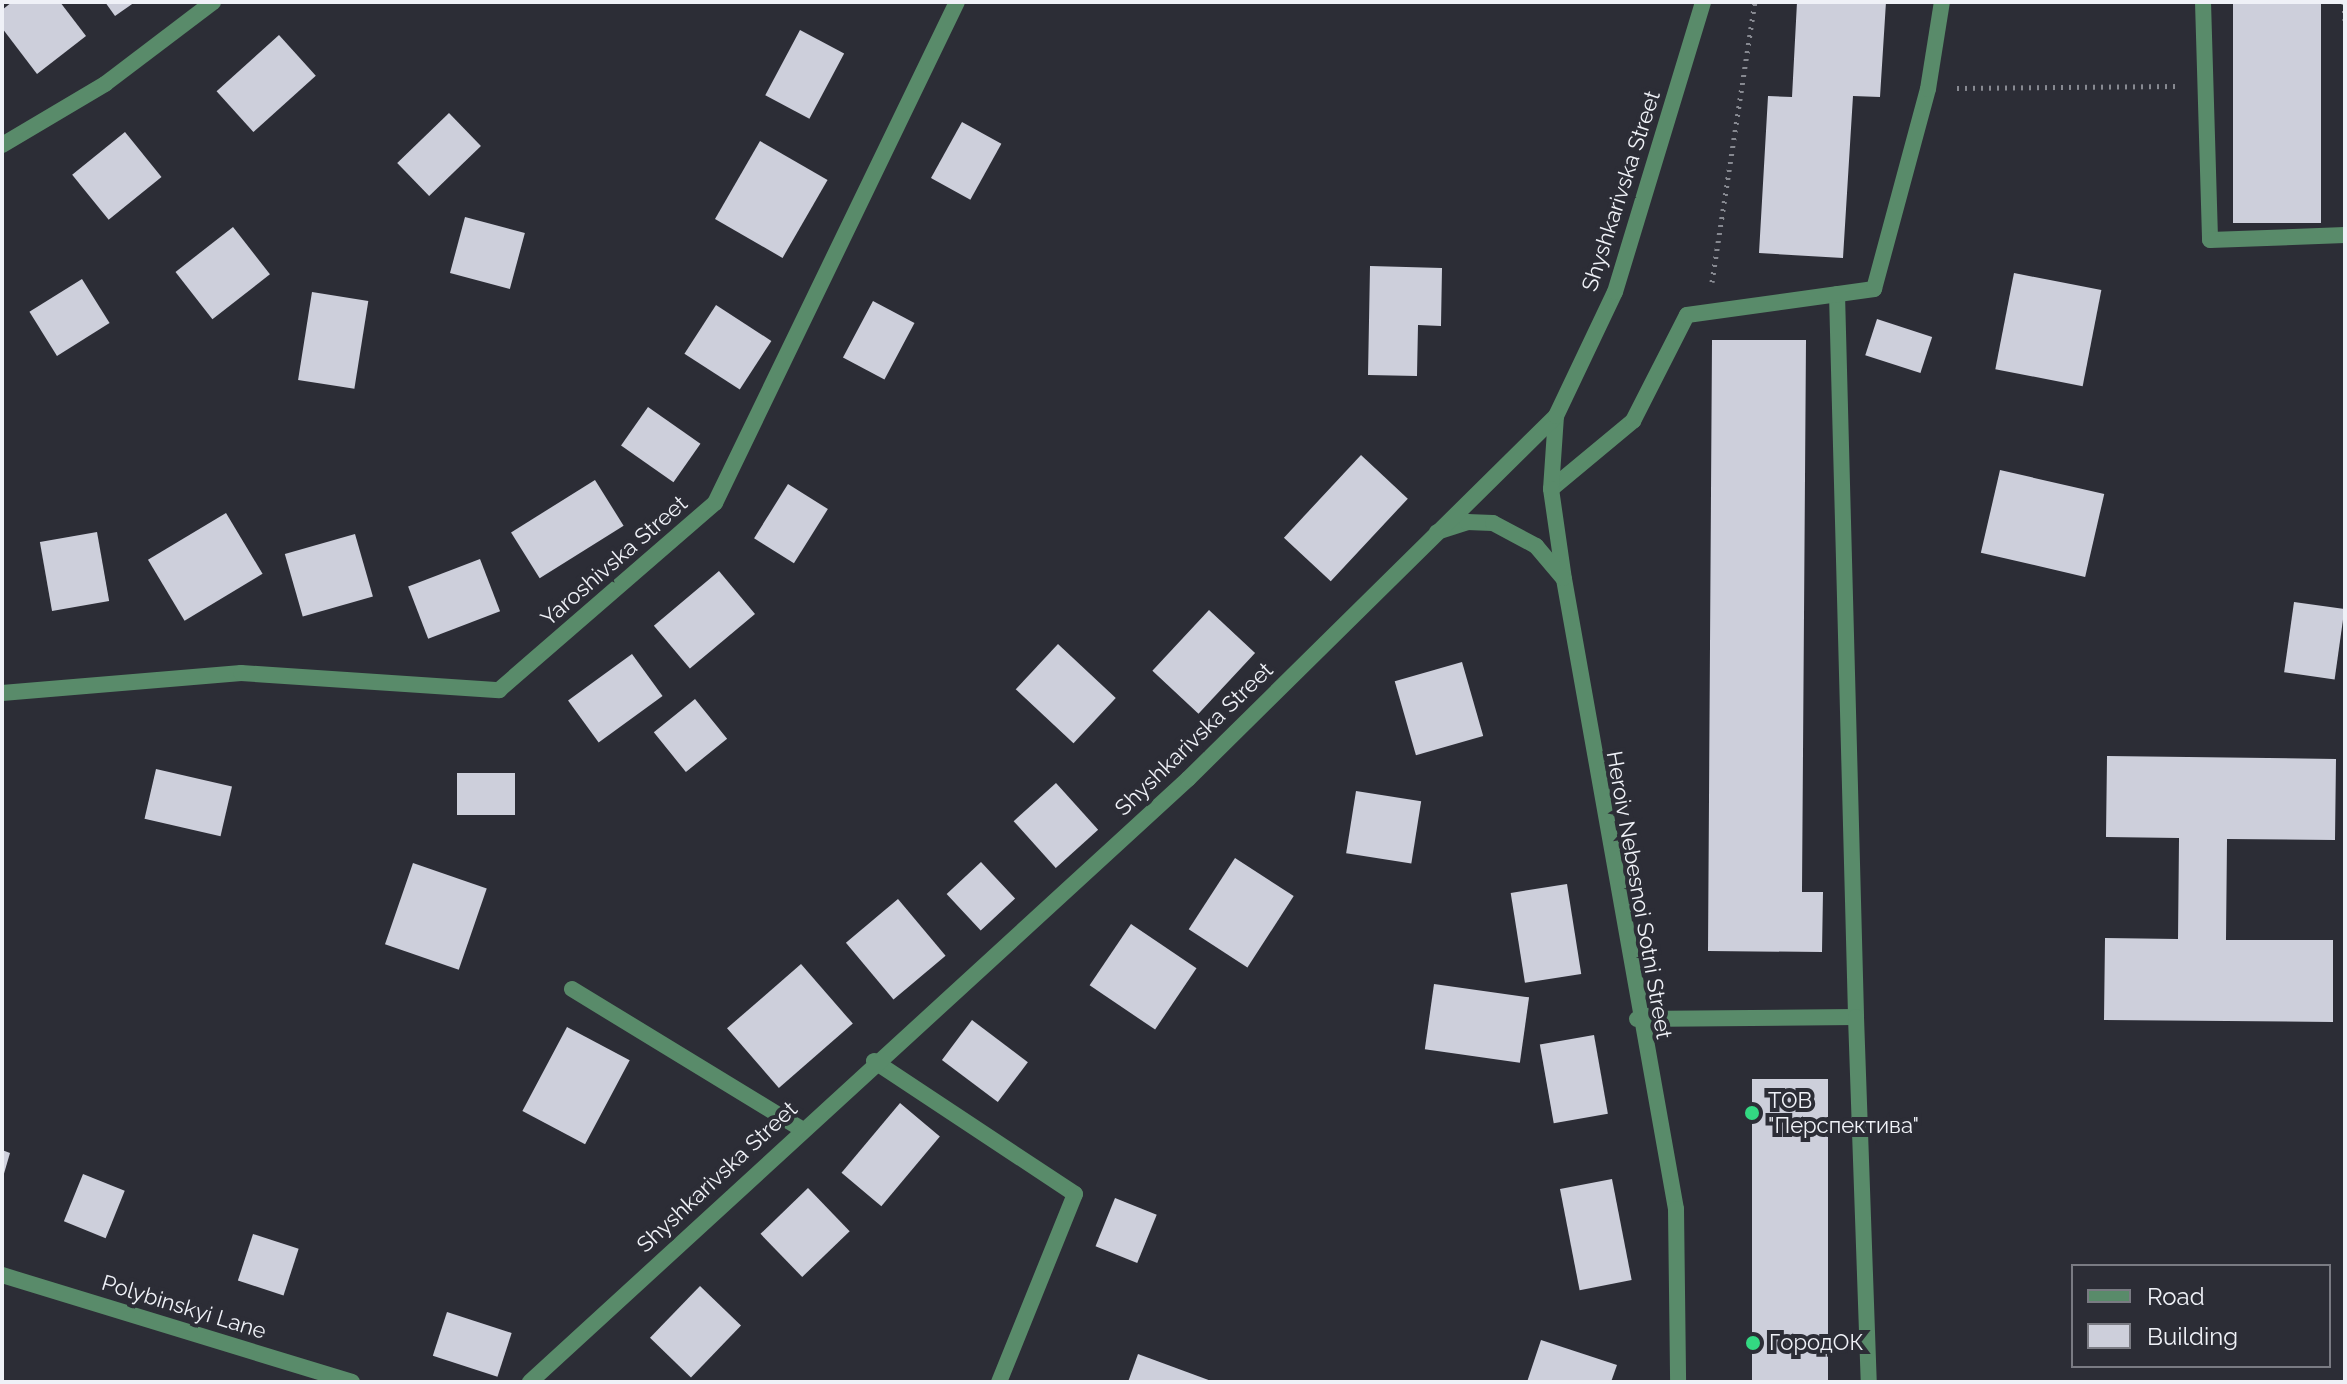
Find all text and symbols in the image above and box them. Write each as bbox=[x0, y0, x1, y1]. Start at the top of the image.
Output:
street label: Shyshkarivska Street bbox=[1576, 87, 1666, 295]
street label: Yaroshivska Street bbox=[535, 490, 693, 632]
street label: Shyshkarivska Street bbox=[1110, 657, 1278, 821]
street label: Heroiv Nebesnoi Sotni Street bbox=[1601, 749, 1677, 1041]
place label: ТОВ "Перспектива" bbox=[1768, 1087, 1919, 1138]
street label: Shyshkarivska Street bbox=[631, 1096, 803, 1258]
marker: ТОВ "Перспектива" bbox=[1743, 1104, 1761, 1122]
legend bbox=[2071, 1264, 2331, 1368]
street label: Polybinskyi Lane bbox=[99, 1269, 269, 1345]
text: Road bbox=[2147, 1282, 2205, 1311]
text: Building bbox=[2147, 1322, 2238, 1351]
place label: ГородОК bbox=[1769, 1330, 1863, 1356]
marker: ГородОК bbox=[1744, 1334, 1762, 1352]

